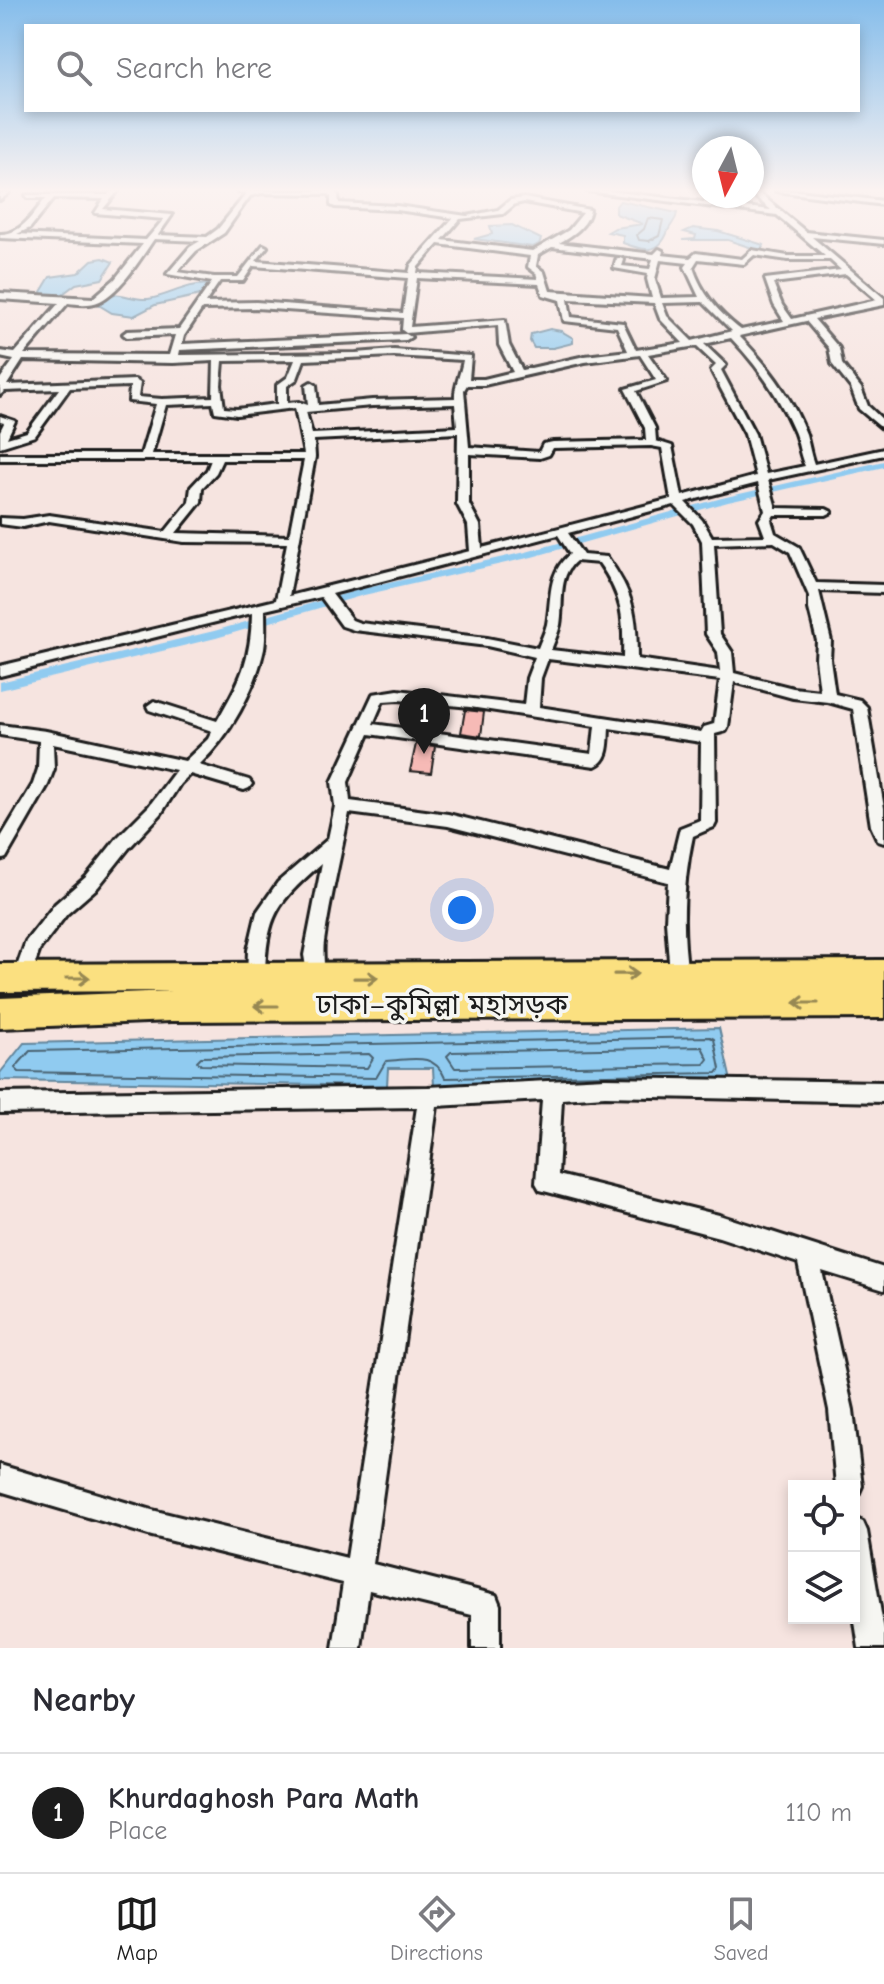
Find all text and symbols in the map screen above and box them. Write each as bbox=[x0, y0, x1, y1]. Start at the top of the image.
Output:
search box bbox=[24, 24, 860, 112]
icon: search bbox=[52, 46, 96, 90]
text: Search here bbox=[116, 51, 272, 86]
north arrow bbox=[692, 136, 764, 208]
pin: 1 bbox=[398, 688, 450, 754]
your location bbox=[442, 890, 482, 930]
one-way arrow bbox=[612, 967, 639, 982]
one-way arrow bbox=[64, 970, 91, 985]
one-way arrow bbox=[352, 970, 379, 986]
street label: ঢাকা–কুমিল্লা মহাসড়ক bbox=[315, 988, 568, 1021]
one-way arrow bbox=[793, 995, 820, 1011]
one-way arrow bbox=[253, 998, 280, 1014]
map controls bbox=[788, 1480, 860, 1624]
button: locate bbox=[788, 1480, 860, 1552]
button: layers bbox=[788, 1552, 860, 1624]
text: Nearby bbox=[32, 1680, 135, 1720]
text: Khurdaghosh Para Math bbox=[108, 1781, 419, 1816]
text: 1 bbox=[53, 1798, 63, 1828]
text: 110 m bbox=[785, 1798, 852, 1828]
text: Place bbox=[108, 1816, 167, 1846]
tab: Map bbox=[115, 1892, 159, 1966]
tab: Directions bbox=[390, 1892, 483, 1966]
tab: Saved bbox=[714, 1892, 769, 1966]

